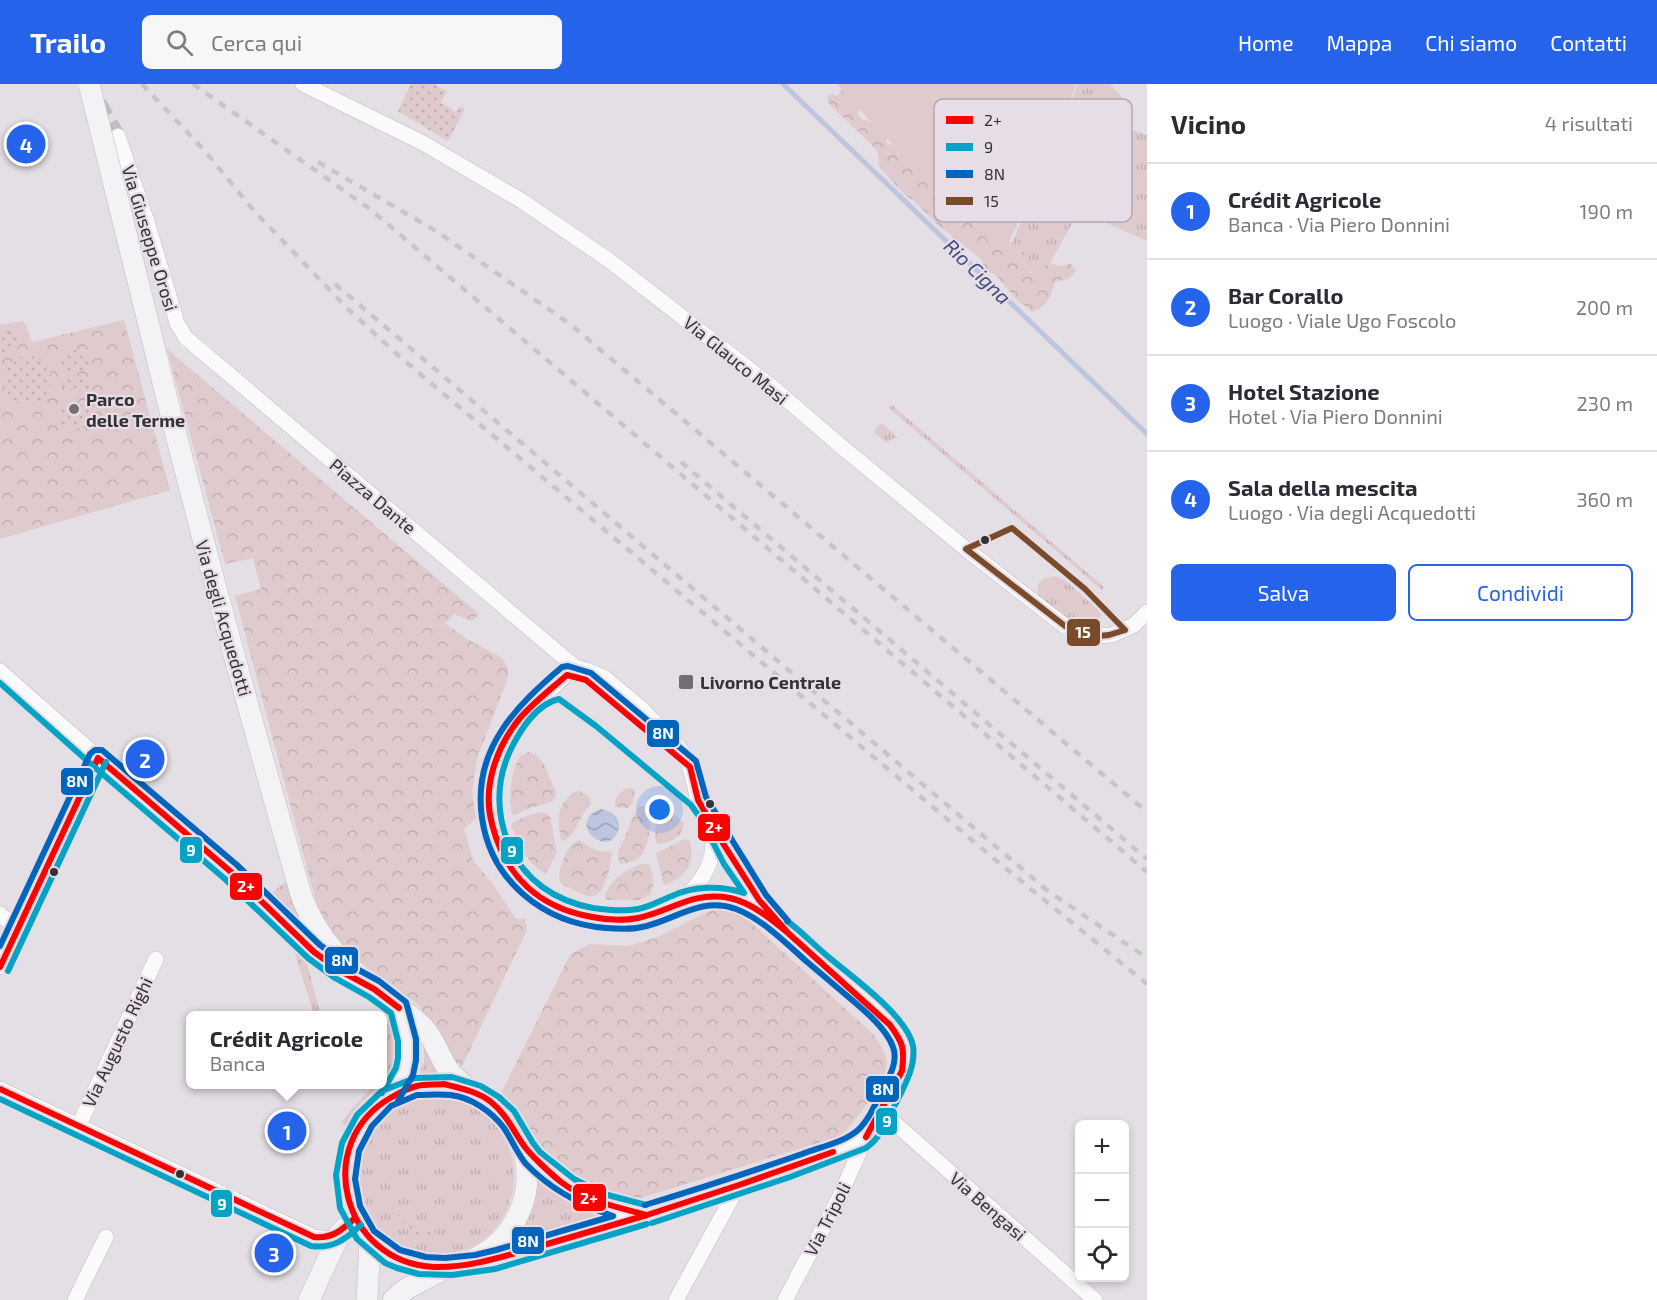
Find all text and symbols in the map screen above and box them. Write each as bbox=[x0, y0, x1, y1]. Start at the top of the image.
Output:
search box bbox=[142, 15, 562, 69]
text: Trailo bbox=[30, 25, 106, 59]
icon: search bbox=[163, 26, 196, 59]
text: Cerca qui bbox=[211, 29, 302, 55]
text: Home bbox=[1238, 30, 1294, 55]
text: Mappa bbox=[1327, 30, 1392, 55]
text: Chi siamo bbox=[1425, 30, 1517, 55]
text: Contatti bbox=[1550, 30, 1627, 55]
legend bbox=[934, 99, 1132, 222]
text: Vicino bbox=[1171, 108, 1246, 139]
text: 2+ bbox=[984, 110, 1002, 129]
text: 4 risultati bbox=[1545, 111, 1633, 135]
pin: 4 bbox=[6, 122, 46, 166]
text: 9 bbox=[984, 137, 993, 156]
street label: Via Giuseppe Orosi bbox=[117, 162, 183, 314]
text: 8N bbox=[984, 164, 1005, 183]
text: Crédit Agricole bbox=[1228, 186, 1381, 212]
text: 15 bbox=[984, 191, 999, 210]
text: 1 bbox=[1186, 199, 1195, 223]
text: 190 m bbox=[1580, 199, 1633, 223]
text: Banca · Via Piero Donnini bbox=[1228, 212, 1450, 236]
water label: Rio Cigna bbox=[940, 233, 1016, 309]
text: Bar Corallo bbox=[1228, 282, 1344, 308]
text: 2 bbox=[1185, 295, 1196, 319]
text: 200 m bbox=[1576, 295, 1633, 319]
text: Luogo · Viale Ugo Foscolo bbox=[1228, 308, 1456, 332]
street label: Via Glauco Masi bbox=[679, 311, 793, 409]
text: Hotel Stazione bbox=[1228, 378, 1380, 404]
place label: Parco delle Terme bbox=[86, 388, 185, 431]
text: 3 bbox=[1185, 391, 1196, 415]
text: 230 m bbox=[1577, 391, 1633, 415]
marker: Parco delle Terme bbox=[67, 402, 81, 416]
text: Hotel · Via Piero Donnini bbox=[1228, 404, 1443, 428]
street label: Piazza Dante bbox=[325, 453, 421, 539]
text: Sala della mescita bbox=[1228, 474, 1418, 500]
text: 4 bbox=[1184, 487, 1197, 511]
text: 360 m bbox=[1576, 487, 1633, 511]
text: Luogo · Via degli Acquedotti bbox=[1228, 500, 1476, 524]
unlabelled marker bbox=[979, 534, 991, 546]
street label: Via degli Acquedotti bbox=[191, 537, 257, 699]
button: Salva bbox=[1171, 564, 1396, 621]
button: Condividi bbox=[1408, 564, 1633, 621]
line badge: 15 bbox=[1066, 618, 1101, 647]
text: 15 bbox=[1075, 622, 1091, 641]
place label: Livorno Centrale bbox=[700, 671, 841, 693]
marker: Livorno Centrale bbox=[677, 673, 695, 691]
line badge: 8N bbox=[646, 719, 680, 748]
text: 8N bbox=[652, 723, 674, 742]
pin: 2 bbox=[126, 736, 164, 782]
line badge: 8N bbox=[60, 767, 94, 796]
text: 8N bbox=[66, 771, 88, 790]
your location bbox=[645, 795, 674, 824]
unlabelled marker bbox=[704, 798, 716, 810]
line badge: 2+ bbox=[697, 813, 731, 842]
text: 2+ bbox=[705, 817, 723, 836]
line badge: 9 bbox=[179, 836, 203, 864]
line badge: 9 bbox=[500, 836, 524, 865]
text: 9 bbox=[186, 840, 196, 859]
text: 9 bbox=[507, 841, 517, 860]
unlabelled marker bbox=[48, 866, 60, 878]
line badge: 2+ bbox=[229, 872, 263, 901]
text: 2+ bbox=[237, 876, 255, 895]
line badge: 8N bbox=[324, 946, 359, 975]
text: 8N bbox=[331, 950, 353, 969]
street label: Via Augusto Righi bbox=[77, 973, 157, 1111]
popup bbox=[186, 1011, 387, 1089]
text: Crédit Agricole bbox=[210, 1025, 363, 1051]
text: Banca bbox=[210, 1051, 266, 1075]
line badge: 8N bbox=[865, 1075, 900, 1103]
text: 8N bbox=[872, 1079, 894, 1098]
line badge: 9 bbox=[875, 1107, 898, 1136]
pin: 1 bbox=[268, 1108, 306, 1154]
text: 9 bbox=[882, 1111, 892, 1130]
map controls bbox=[1075, 1120, 1129, 1282]
button: + bbox=[1075, 1120, 1129, 1174]
street label: Via Bengasi bbox=[945, 1167, 1031, 1245]
unlabelled marker bbox=[174, 1168, 186, 1180]
button: − bbox=[1075, 1174, 1129, 1228]
street label: Via Tripoli bbox=[799, 1178, 855, 1260]
line badge: 2+ bbox=[572, 1183, 607, 1212]
text: 2+ bbox=[580, 1188, 598, 1207]
line badge: 9 bbox=[210, 1189, 233, 1218]
text: 9 bbox=[217, 1194, 227, 1213]
line badge: 8N bbox=[511, 1226, 545, 1255]
button: locate bbox=[1075, 1228, 1129, 1282]
pin: 3 bbox=[254, 1230, 294, 1276]
text: 8N bbox=[517, 1231, 539, 1250]

